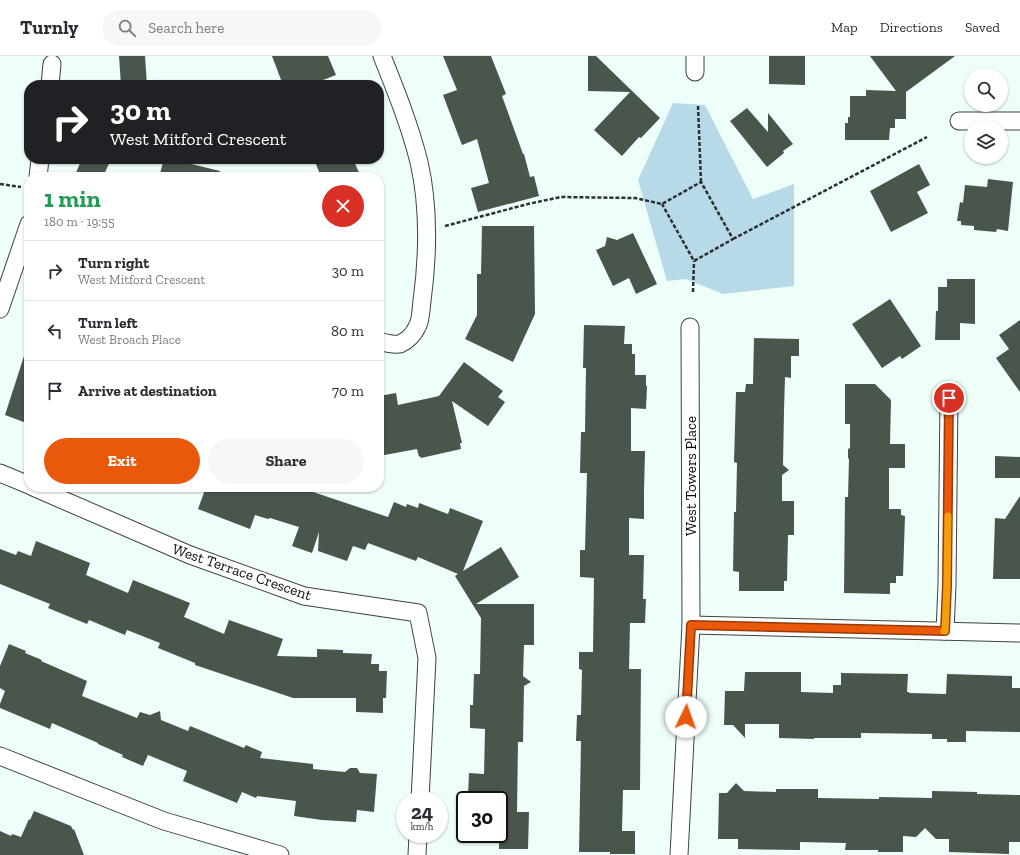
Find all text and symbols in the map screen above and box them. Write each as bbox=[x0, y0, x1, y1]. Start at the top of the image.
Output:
search box bbox=[102, 10, 382, 46]
text: Turnly bbox=[20, 16, 78, 39]
icon: search bbox=[116, 17, 138, 39]
text: Search here bbox=[148, 19, 224, 37]
text: Map bbox=[831, 19, 858, 36]
text: Directions bbox=[880, 19, 943, 36]
text: Saved bbox=[965, 19, 1000, 36]
map controls bbox=[964, 68, 1008, 164]
button: search bbox=[964, 68, 1008, 112]
text: 30 m bbox=[110, 94, 171, 127]
icon: right bbox=[44, 96, 96, 148]
button: layers bbox=[964, 120, 1008, 164]
text: West Mitford Crescent bbox=[110, 128, 286, 150]
text: 1 min bbox=[44, 184, 101, 213]
button: close bbox=[322, 185, 364, 227]
text: 180 m · 19:55 bbox=[44, 214, 115, 229]
text: Turn right bbox=[78, 254, 149, 272]
icon: right bbox=[44, 260, 66, 282]
text: 30 m bbox=[332, 262, 364, 280]
text: West Mitford Crescent bbox=[78, 272, 205, 287]
text: Turn left bbox=[78, 314, 138, 332]
icon: left bbox=[44, 320, 66, 342]
text: 80 m bbox=[331, 322, 364, 340]
text: West Broach Place bbox=[78, 332, 181, 347]
icon: arrive bbox=[44, 380, 66, 402]
pin bbox=[932, 381, 966, 415]
text: Arrive at destination bbox=[78, 382, 217, 400]
text: 70 m bbox=[332, 382, 364, 400]
icon: arrive bbox=[938, 387, 960, 409]
street label: West Towers Place bbox=[682, 416, 700, 536]
button: Exit bbox=[44, 438, 200, 484]
button: Share bbox=[208, 438, 364, 484]
street label: West Terrace Crescent bbox=[170, 540, 314, 604]
position arrow bbox=[665, 696, 707, 738]
speed limit sign: 30 bbox=[456, 791, 508, 843]
text: 24 bbox=[411, 800, 433, 824]
text: km/h bbox=[411, 821, 433, 833]

